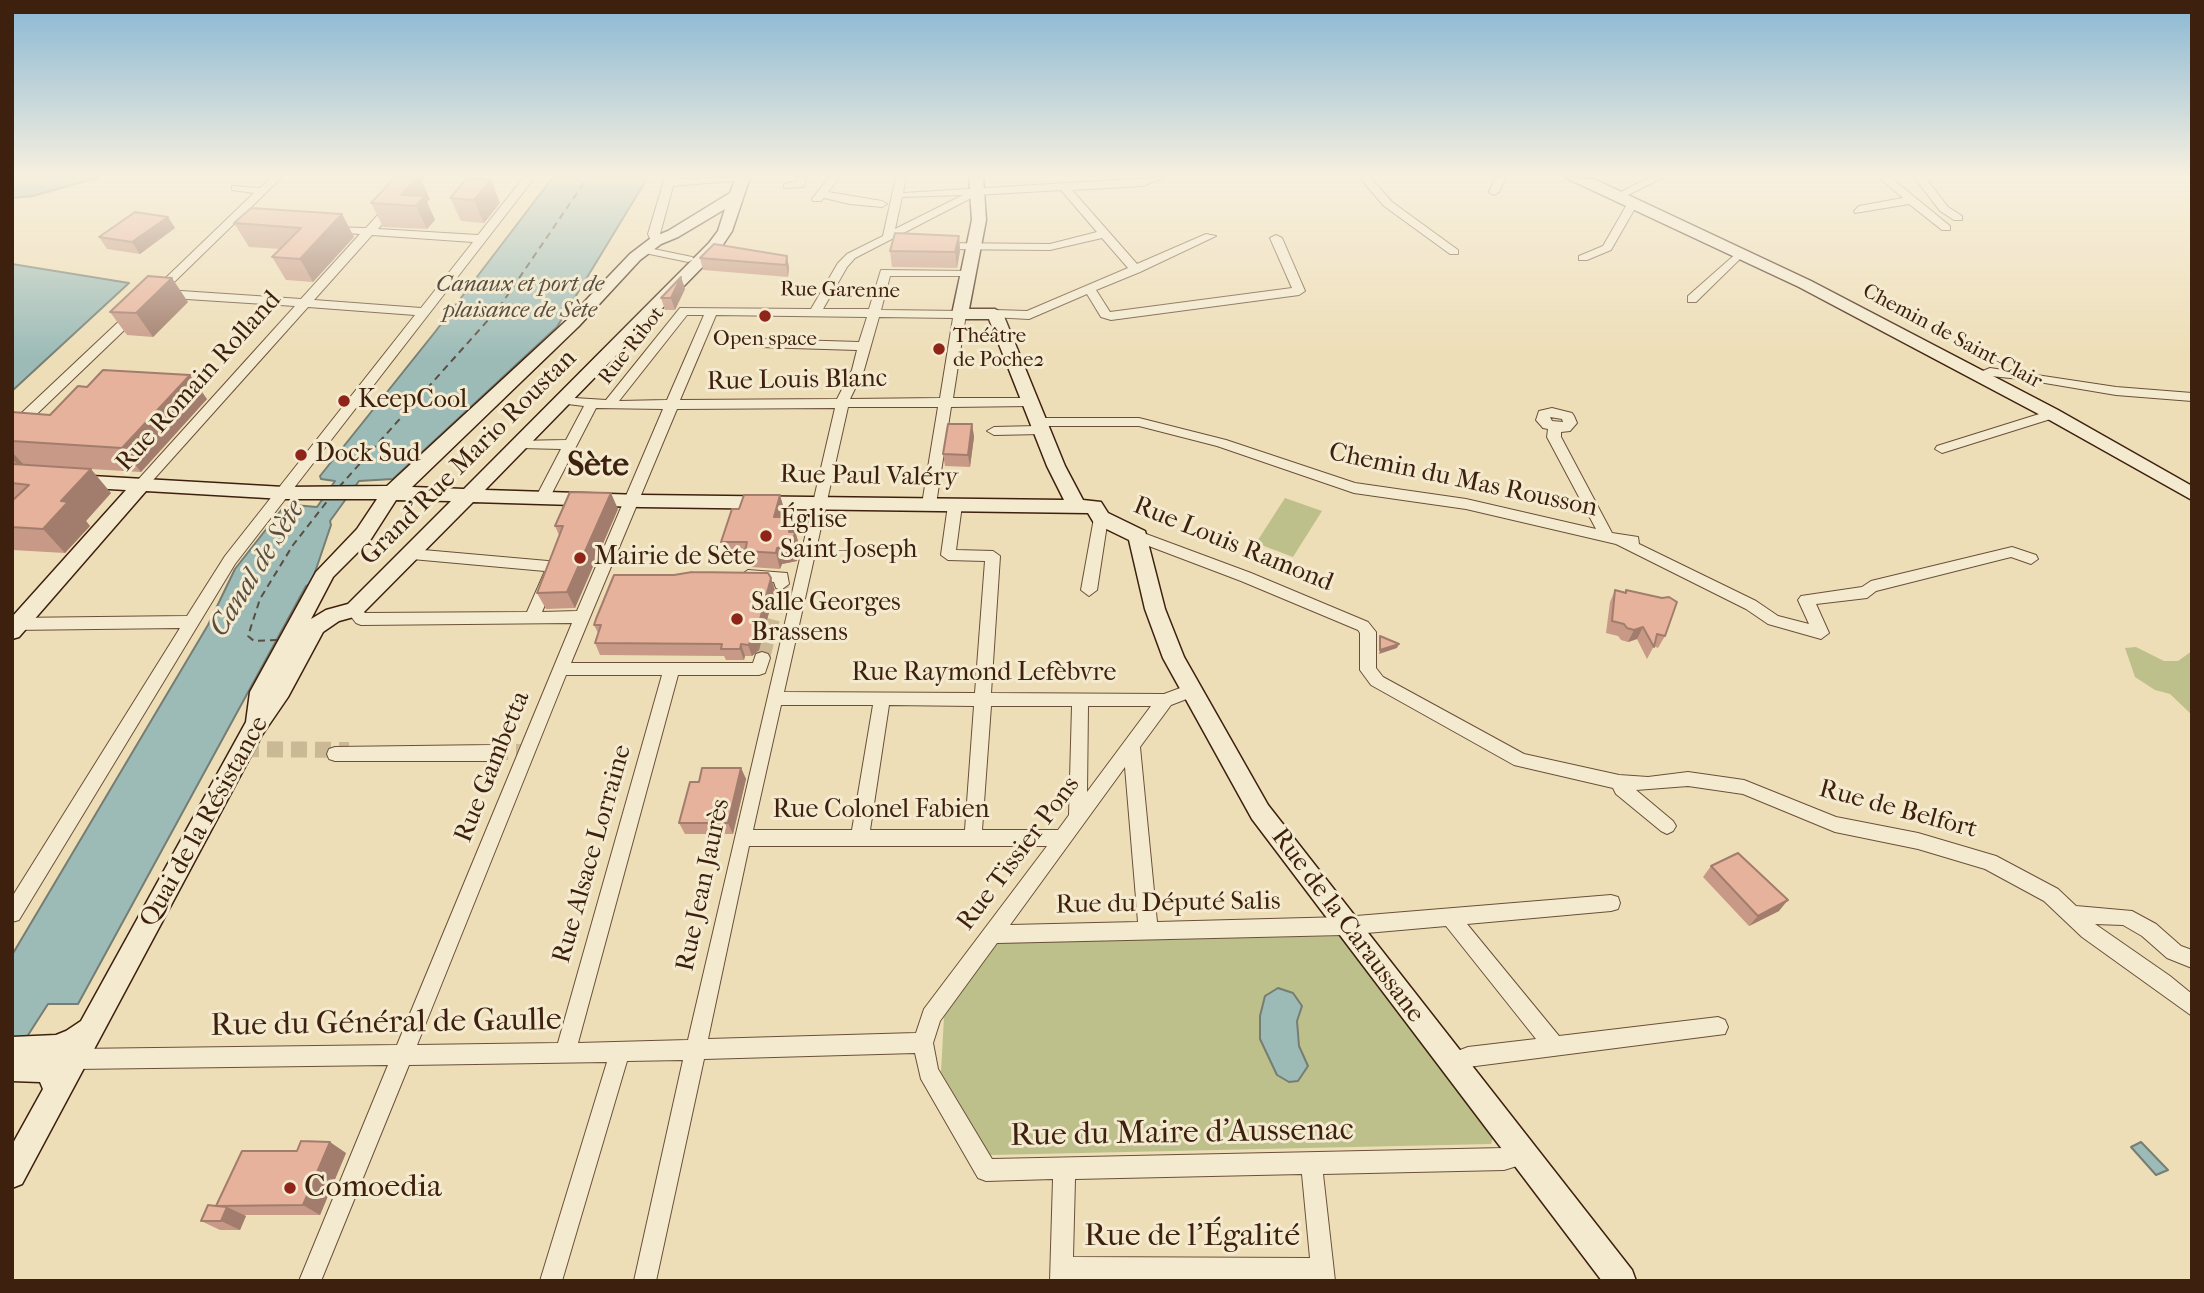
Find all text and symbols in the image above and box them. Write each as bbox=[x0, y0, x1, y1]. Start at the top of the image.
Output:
water label: Canaux et port de plaisance de Sète bbox=[436, 271, 604, 325]
street label: Rue Garenne bbox=[780, 277, 900, 305]
street label: Chemin de Saint-Clair bbox=[1858, 279, 2046, 395]
street label: Rue Romain Rolland bbox=[110, 285, 288, 479]
street label: Rue Ribot bbox=[594, 302, 670, 390]
marker: Open space bbox=[757, 308, 773, 324]
place label: Théâtre de Poche2 bbox=[953, 324, 1044, 374]
place label: Open space bbox=[713, 327, 817, 353]
marker: Théâtre de Poche2 bbox=[931, 341, 947, 357]
street label: Grand'Rue Mario Roustan bbox=[354, 343, 584, 573]
street label: Rue Louis Blanc bbox=[707, 364, 887, 398]
place label: KeepCool bbox=[358, 385, 467, 417]
marker: KeepCool bbox=[336, 393, 352, 409]
street label: Chemin du Mas Rousson bbox=[1326, 437, 1600, 525]
place label: Dock Sud bbox=[315, 439, 420, 471]
marker: Dock Sud bbox=[293, 447, 309, 463]
district label: Sète bbox=[567, 447, 629, 487]
street label: Rue Paul Valéry bbox=[780, 460, 958, 494]
street label: Rue Louis Ramond bbox=[1129, 491, 1337, 599]
water label: Canal de Sète bbox=[203, 495, 313, 643]
place label: Église Saint-Joseph bbox=[780, 505, 917, 566]
marker: Église Saint-Joseph bbox=[758, 528, 774, 544]
place label: Mairie de Sète bbox=[594, 542, 755, 574]
marker: Mairie de Sète bbox=[572, 550, 588, 566]
place label: Salle Georges Brassens bbox=[751, 588, 901, 650]
marker: Salle Georges Brassens bbox=[729, 611, 745, 627]
street label: Rue Raymond Lefèbvre bbox=[852, 658, 1116, 690]
street label: Rue Gambetta bbox=[448, 687, 538, 847]
street label: Quai de la Résistance bbox=[134, 711, 276, 933]
street label: Rue Alsace Lorraine bbox=[547, 741, 639, 967]
street label: Rue Tissier Pons bbox=[951, 771, 1087, 937]
street label: Rue de Belfort bbox=[1815, 774, 1981, 846]
street label: Rue Colonel Fabien bbox=[772, 795, 990, 827]
street label: Rue Jean Jaurès bbox=[670, 796, 738, 974]
street label: Rue de la Caraussane bbox=[1264, 823, 1430, 1029]
street label: Rue du Député Salis bbox=[1055, 886, 1281, 922]
street label: Rue du Général de Gaulle bbox=[210, 1002, 562, 1046]
street label: Rue du Maire d'Aussenac bbox=[1010, 1112, 1354, 1156]
place label: Comoedia bbox=[304, 1169, 442, 1207]
marker: Comoedia bbox=[282, 1180, 298, 1196]
street label: Rue de l'Égalité bbox=[1084, 1218, 1300, 1256]

